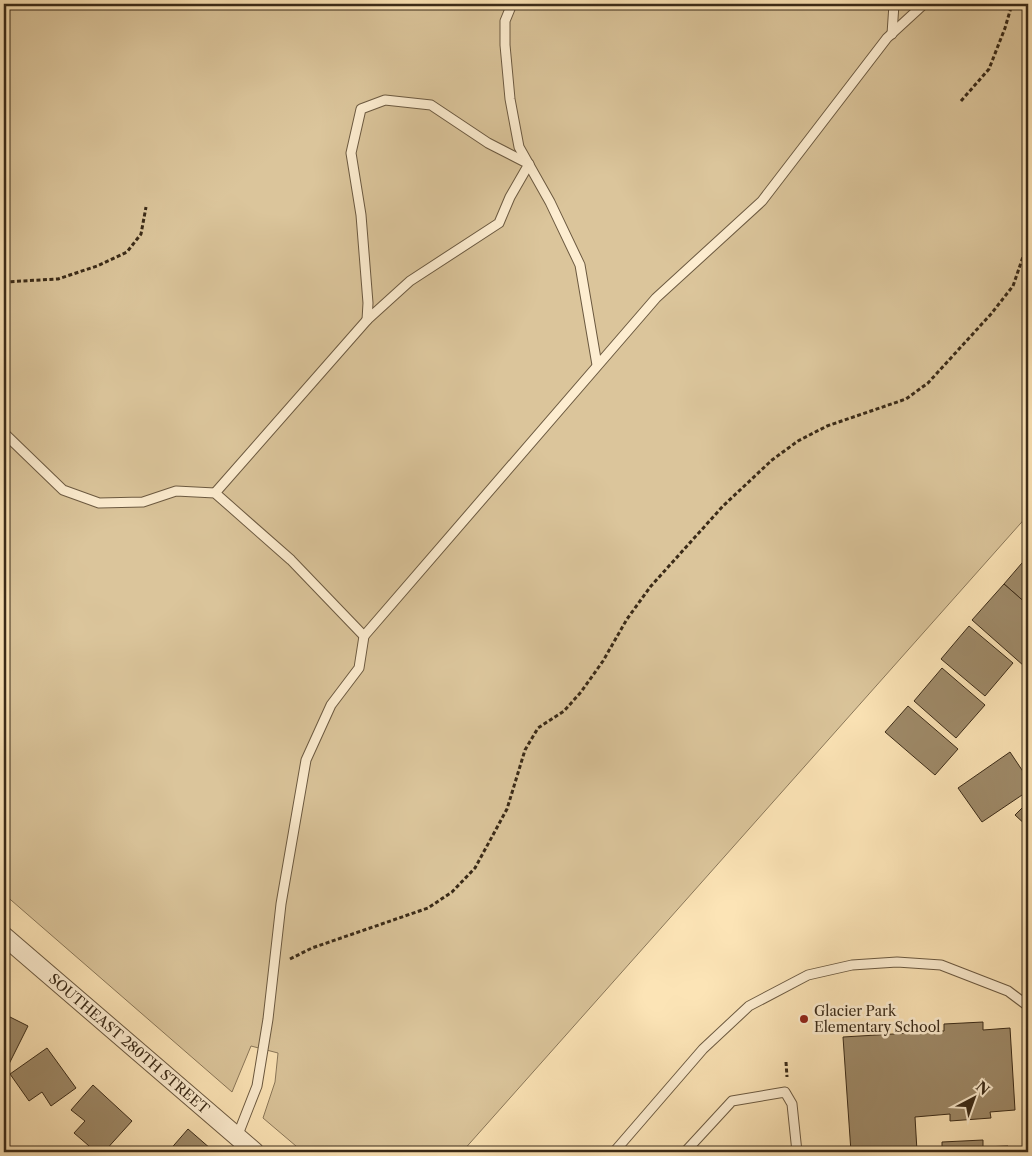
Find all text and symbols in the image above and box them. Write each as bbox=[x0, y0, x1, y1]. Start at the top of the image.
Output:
street label: SOUTHEAST 280TH STREET bbox=[45, 970, 213, 1118]
place label: Glacier Park Elementary School bbox=[814, 1002, 940, 1036]
marker: Glacier Park Elementary School bbox=[798, 1013, 810, 1025]
north arrow bbox=[950, 1074, 1000, 1124]
text: N bbox=[972, 1077, 993, 1099]

